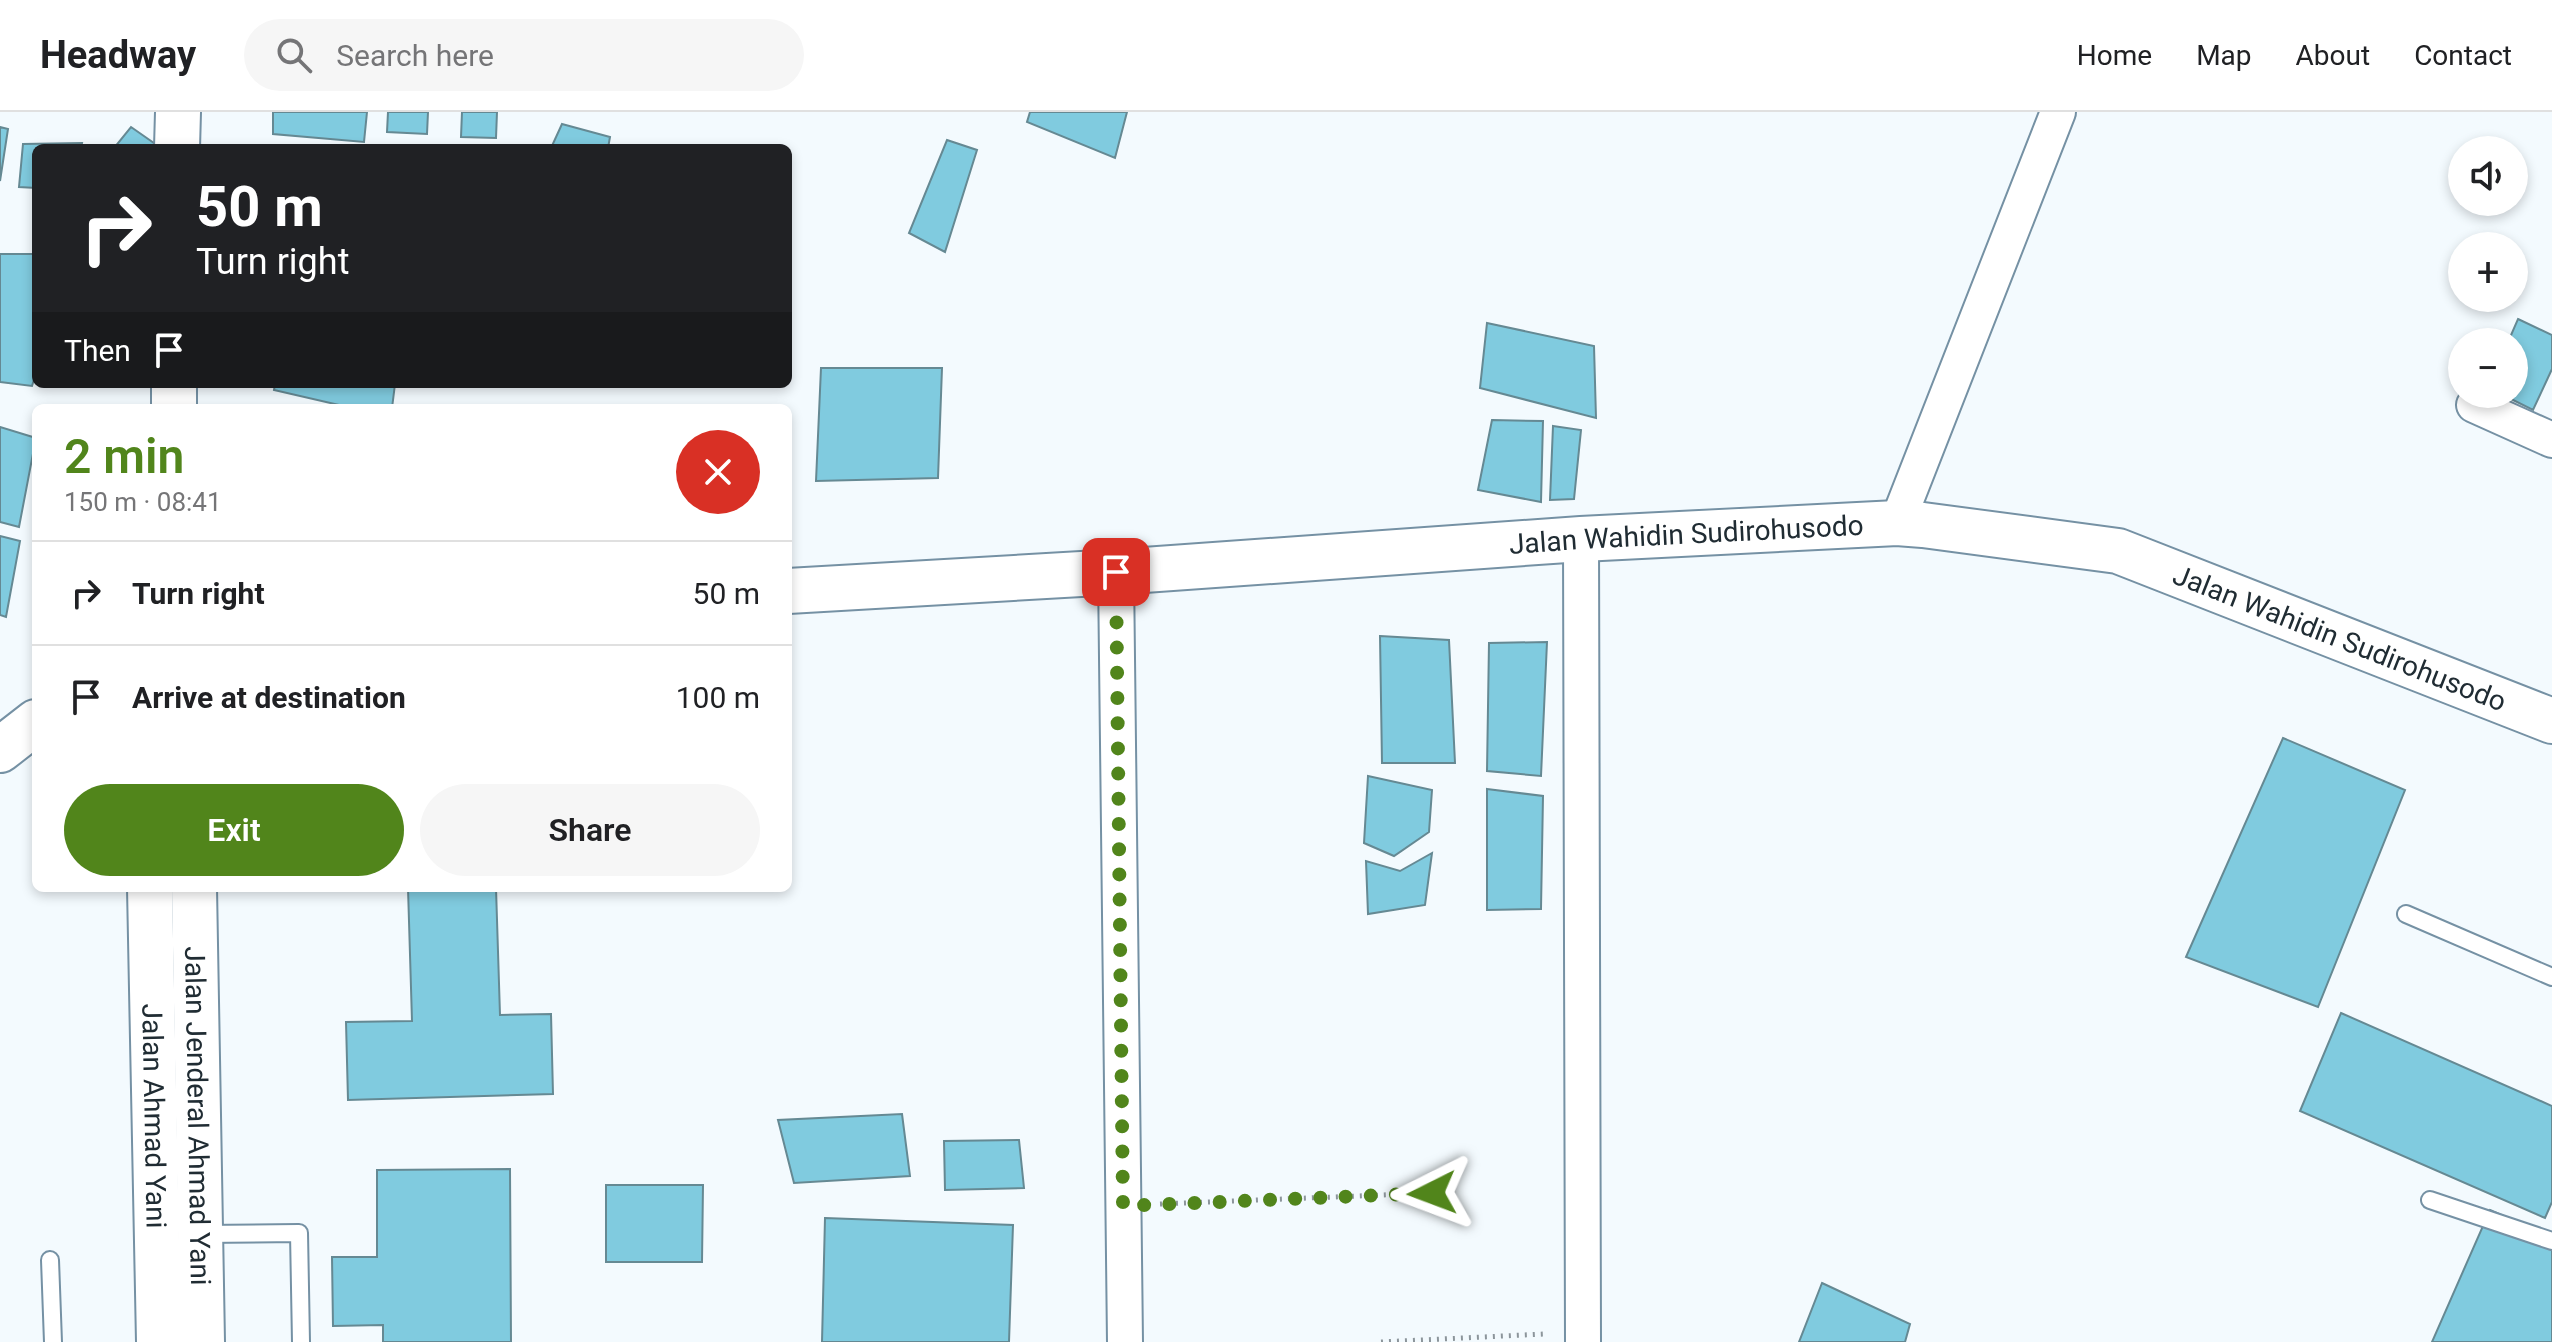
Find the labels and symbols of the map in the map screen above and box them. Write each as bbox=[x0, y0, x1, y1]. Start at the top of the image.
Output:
street label: Jalan Wahidin Sudirohusodo bbox=[1508, 509, 1864, 561]
pin bbox=[1082, 538, 1150, 606]
street label: Jalan Wahidin Sudirohusodo bbox=[2168, 558, 2511, 718]
street label: Jalan Jenderal Ahmad Yani bbox=[178, 946, 217, 1286]
street label: Jalan Ahmad Yani bbox=[135, 1003, 173, 1229]
position arrow bbox=[1390, 1151, 1474, 1235]

